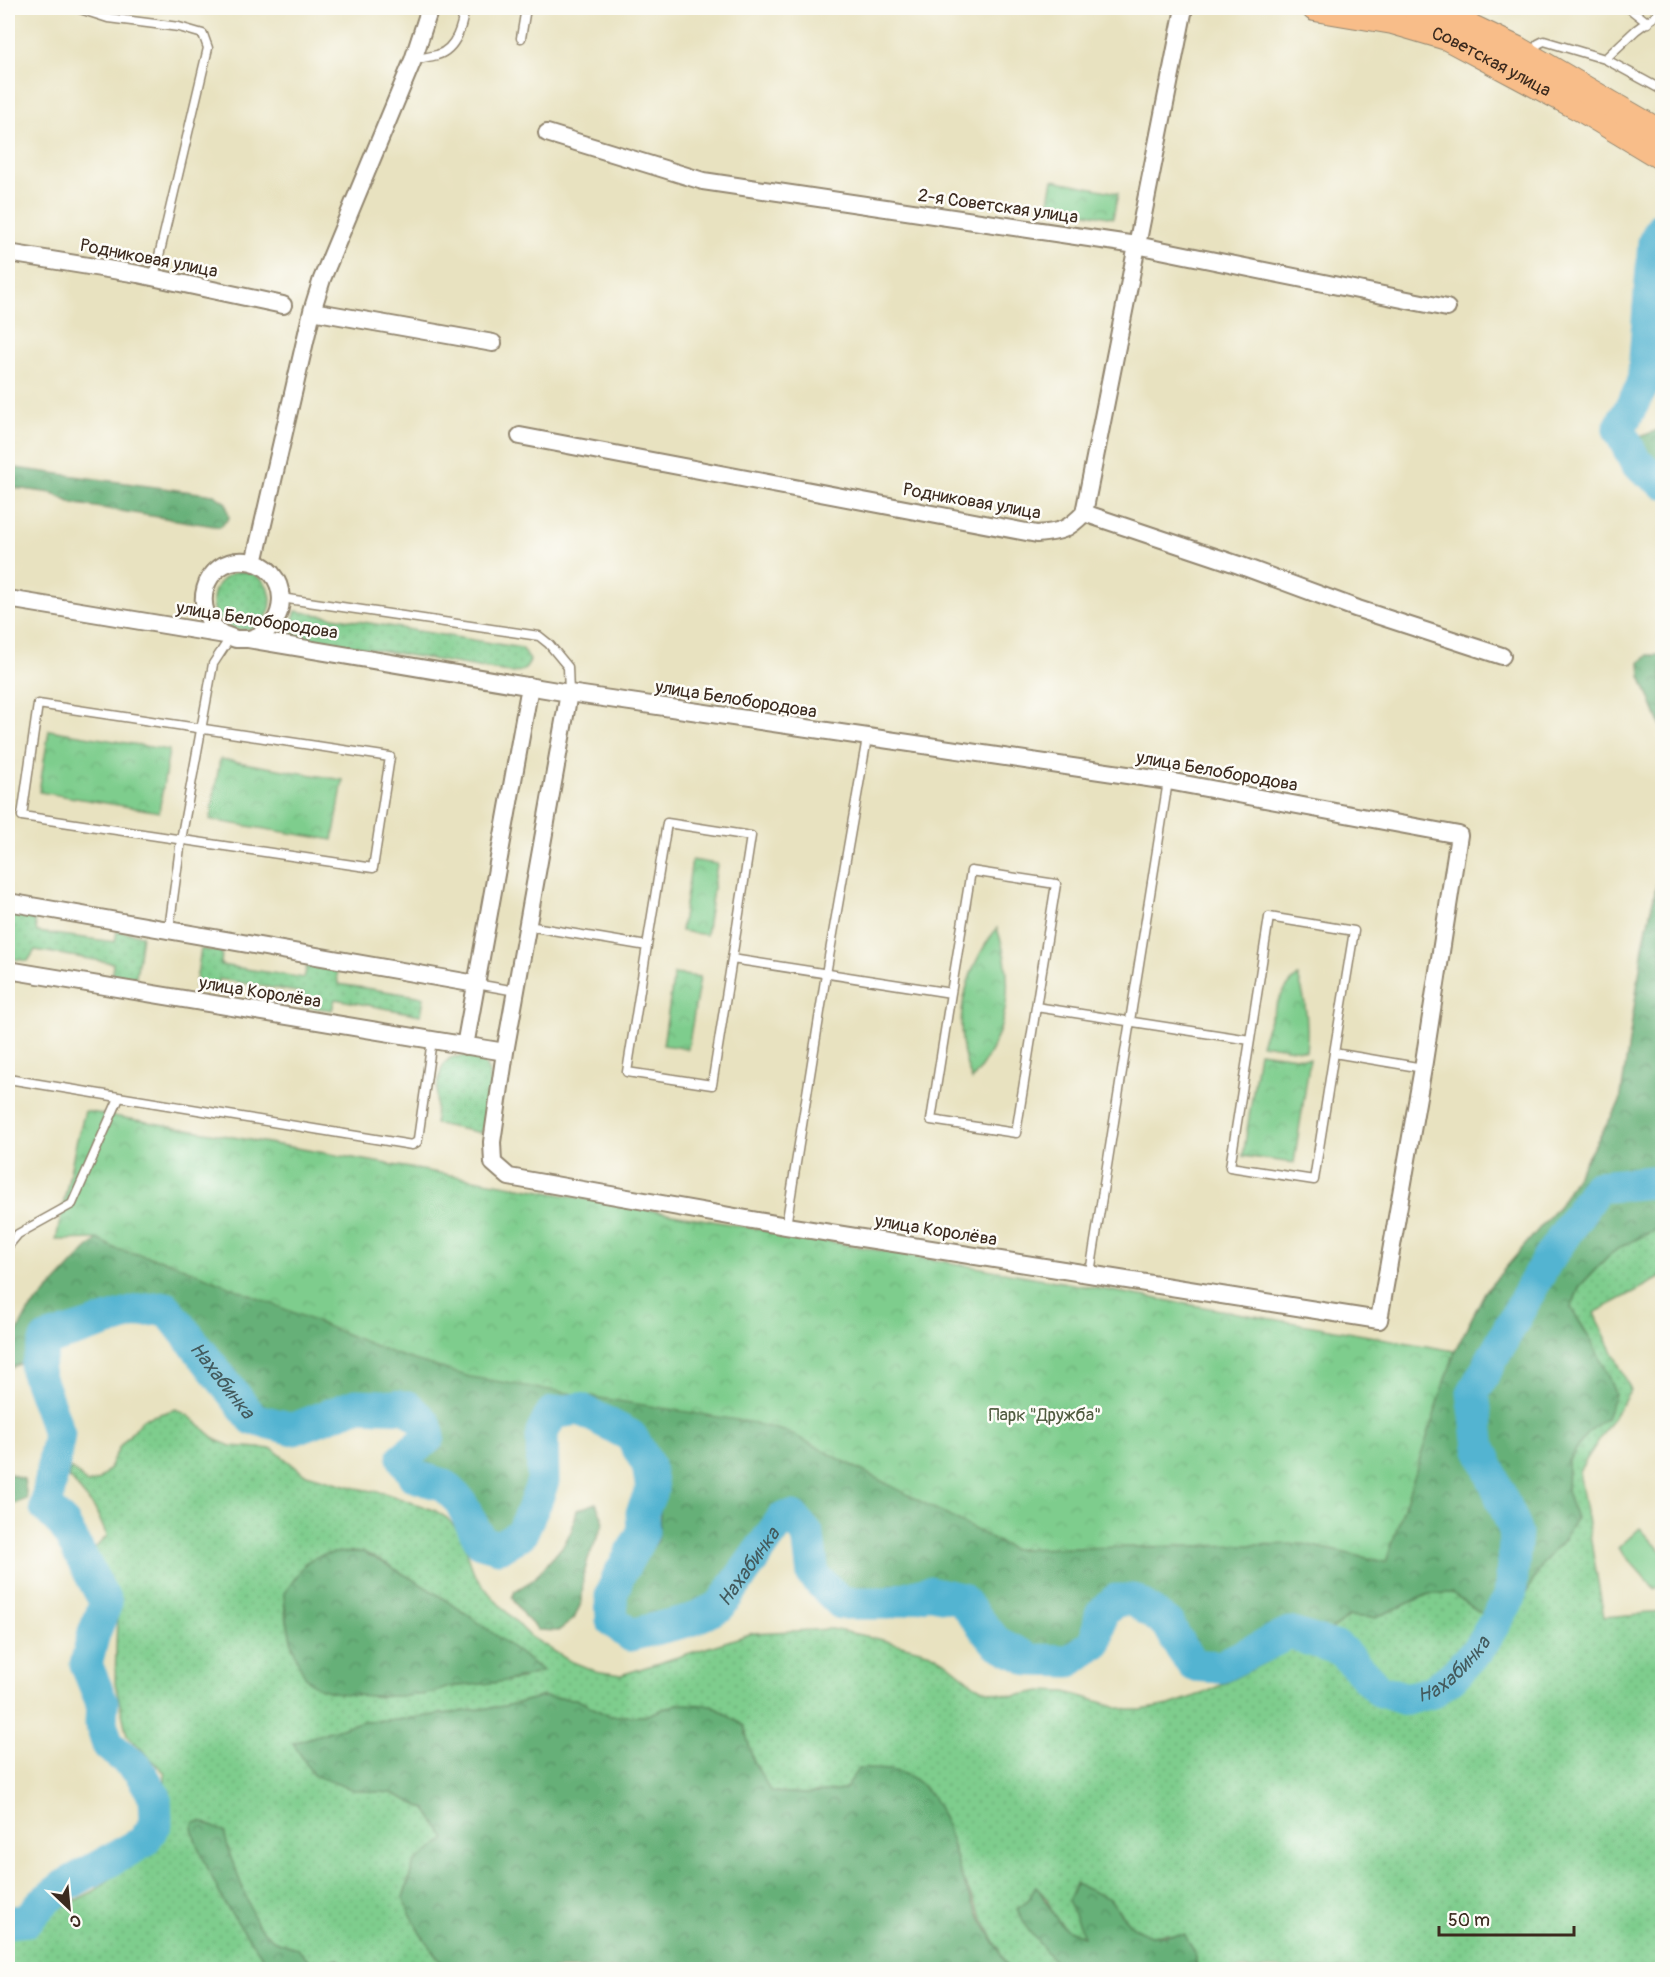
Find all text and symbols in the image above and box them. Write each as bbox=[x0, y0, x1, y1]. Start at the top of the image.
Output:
street label: Советская улица bbox=[1429, 22, 1555, 102]
street label: 2-я Советская улица bbox=[916, 184, 1080, 229]
street label: Родниковая улица bbox=[78, 234, 220, 283]
street label: Родниковая улица bbox=[901, 478, 1043, 525]
street label: улица Белобородова bbox=[173, 596, 339, 645]
street label: улица Белобородова bbox=[652, 675, 818, 724]
street label: улица Белобородова bbox=[1133, 746, 1299, 797]
street label: улица Королёва bbox=[196, 971, 323, 1013]
street label: улица Королёва bbox=[872, 1209, 999, 1251]
water label: Нахабинка bbox=[184, 1337, 261, 1425]
park label: Парк "Дружба" bbox=[989, 1404, 1101, 1427]
water label: Нахабинка bbox=[712, 1521, 786, 1611]
water label: Нахабинка bbox=[1415, 1631, 1497, 1708]
north arrow bbox=[39, 1878, 99, 1938]
scale bar bbox=[1439, 1899, 1574, 1937]
text: С bbox=[66, 1909, 84, 1932]
text: 50 m bbox=[1448, 1909, 1490, 1932]

